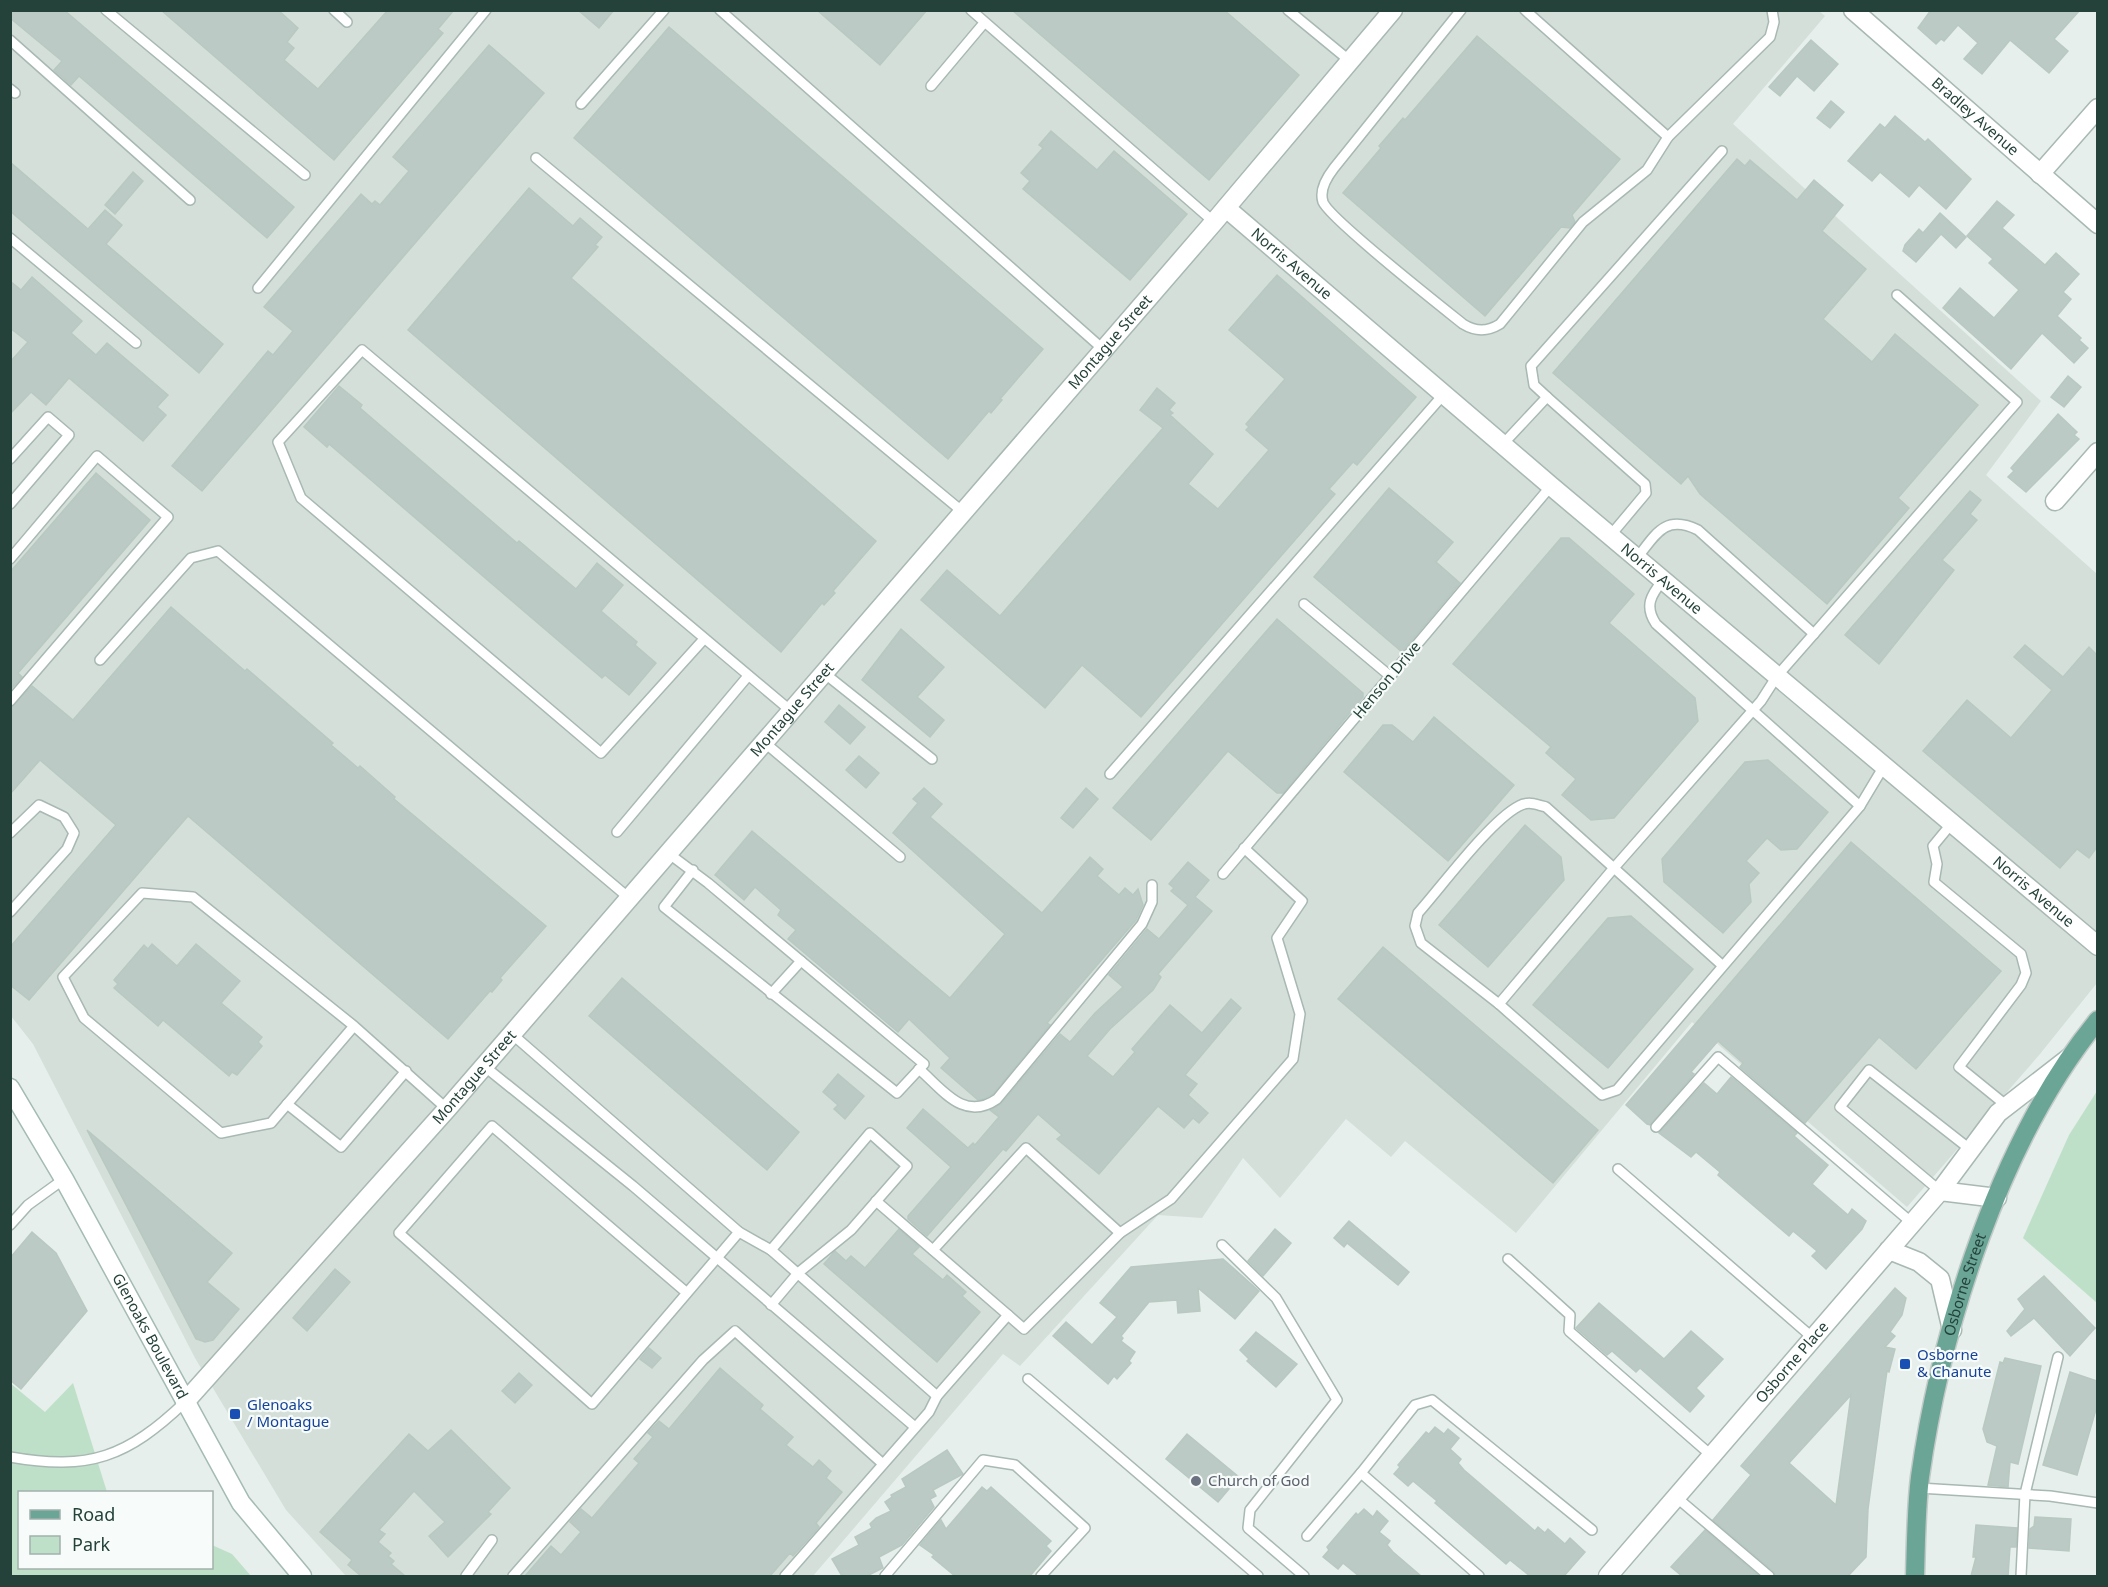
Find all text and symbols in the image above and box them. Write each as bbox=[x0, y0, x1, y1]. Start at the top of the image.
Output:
street label: Bradley Avenue bbox=[1928, 72, 2024, 159]
street label: Norris Avenue bbox=[1247, 223, 1337, 303]
street label: Montague Street bbox=[1063, 290, 1156, 393]
street label: Norris Avenue bbox=[1617, 538, 1707, 618]
street label: Henson Drive bbox=[1348, 636, 1425, 722]
street label: Montague Street bbox=[745, 657, 838, 760]
street label: Norris Avenue bbox=[1989, 851, 2079, 931]
street label: Montague Street bbox=[427, 1025, 520, 1128]
street label: Osborne Street bbox=[1938, 1229, 1990, 1338]
street label: Glenoaks Boulevard bbox=[108, 1269, 193, 1402]
street label: Osborne Place bbox=[1750, 1317, 1832, 1407]
place label: Osborne & Chanute bbox=[1917, 1344, 1991, 1381]
marker: Osborne & Chanute bbox=[1898, 1357, 1912, 1371]
place label: Glenoaks / Montague bbox=[247, 1394, 329, 1431]
marker: Glenoaks / Montague bbox=[228, 1407, 242, 1421]
place label: Church of God bbox=[1208, 1470, 1310, 1490]
marker: Church of God bbox=[1189, 1474, 1203, 1488]
legend bbox=[18, 1491, 213, 1569]
text: Road bbox=[72, 1502, 115, 1526]
text: Park bbox=[72, 1532, 110, 1556]

